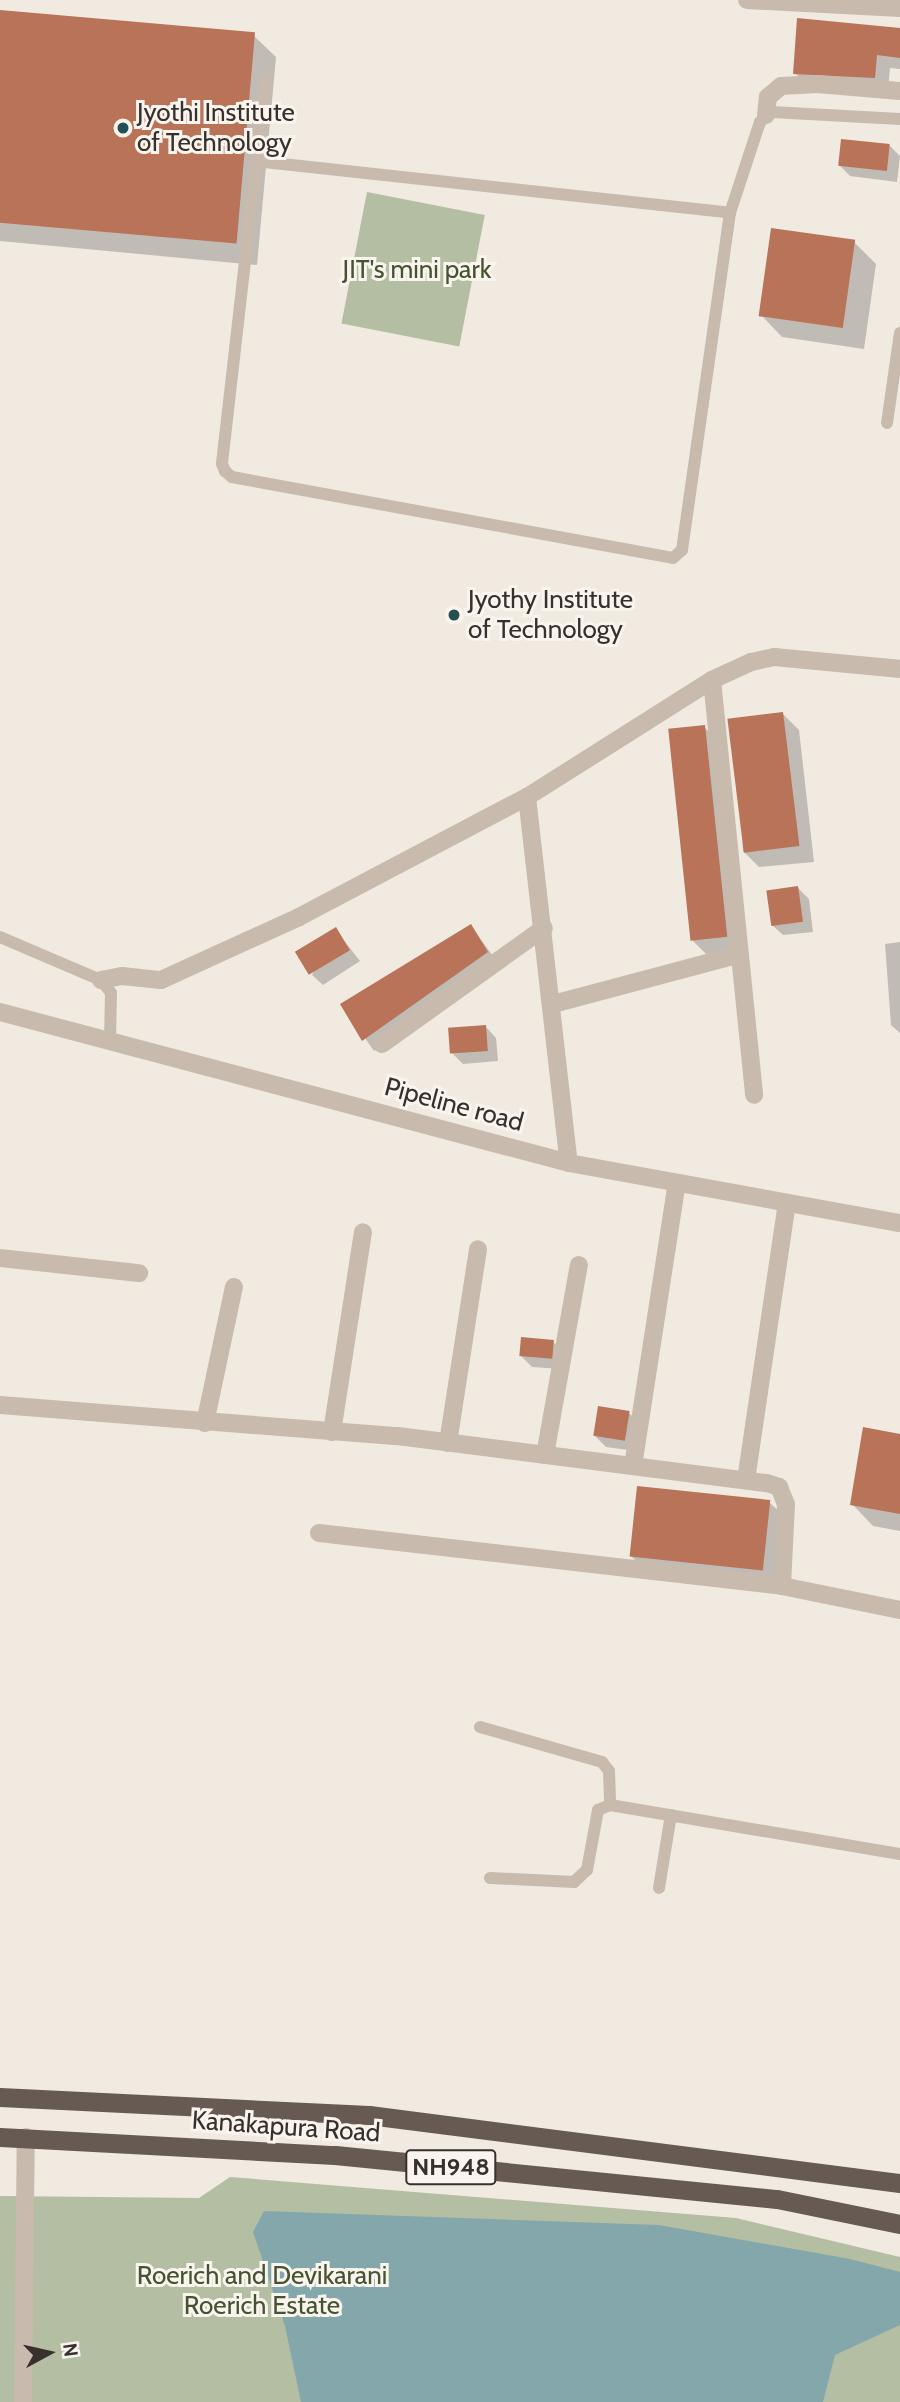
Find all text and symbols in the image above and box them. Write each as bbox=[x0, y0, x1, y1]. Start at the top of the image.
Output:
place label: Jyothi Institute of Technology bbox=[137, 97, 295, 158]
marker: Jyothi Institute of Technology bbox=[115, 120, 131, 136]
park label: JIT's mini park bbox=[343, 254, 491, 286]
place label: Jyothy Institute of Technology bbox=[468, 584, 633, 646]
marker: Jyothy Institute of Technology bbox=[446, 607, 462, 623]
street label: Pipeline road bbox=[381, 1071, 527, 1139]
street label: Kanakapura Road bbox=[191, 2105, 381, 2149]
road number: NH948 bbox=[404, 2146, 498, 2188]
park label: Roerich and Devikarani Roerich Estate bbox=[137, 2260, 387, 2322]
north arrow bbox=[14, 2318, 84, 2388]
text: N bbox=[58, 2342, 83, 2358]

